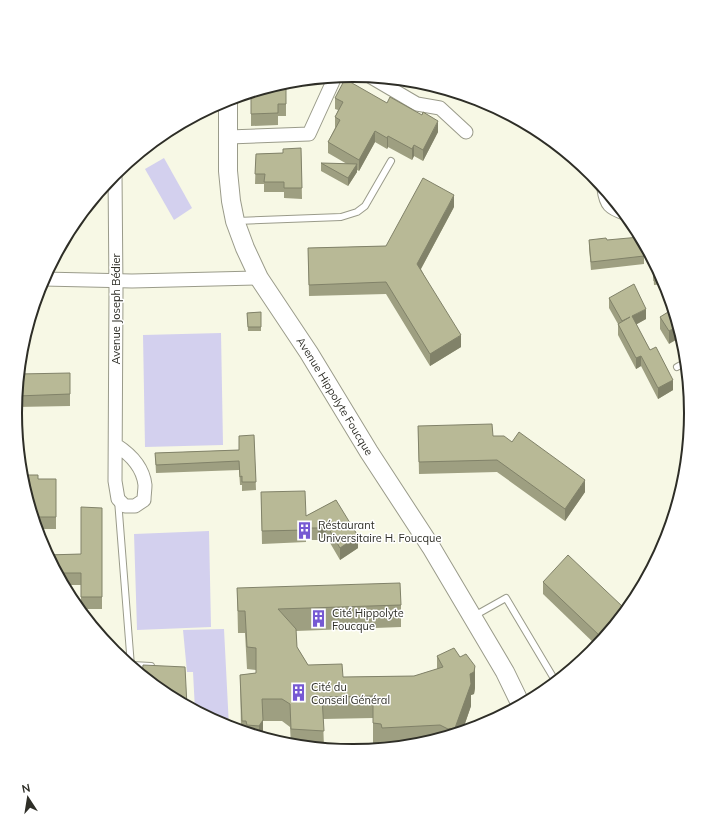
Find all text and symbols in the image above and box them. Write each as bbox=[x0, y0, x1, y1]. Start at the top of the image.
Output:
street label: Avenue Joseph Bédier bbox=[109, 253, 123, 365]
street label: Avenue Hippolyte Foucque bbox=[293, 335, 376, 458]
place label: Réstaurant Universitaire H. Foucque bbox=[318, 518, 441, 545]
building icon: Réstaurant Universitaire H. Foucque bbox=[295, 521, 315, 541]
place label: Cité Hippolyte Foucque bbox=[332, 606, 404, 633]
building icon: Cité Hippolyte Foucque bbox=[309, 609, 329, 629]
place label: Cité du Conseil Général bbox=[311, 680, 390, 707]
building icon: Cité du Conseil Général bbox=[288, 683, 308, 703]
north arrow bbox=[8, 778, 48, 818]
text: N bbox=[20, 781, 31, 796]

